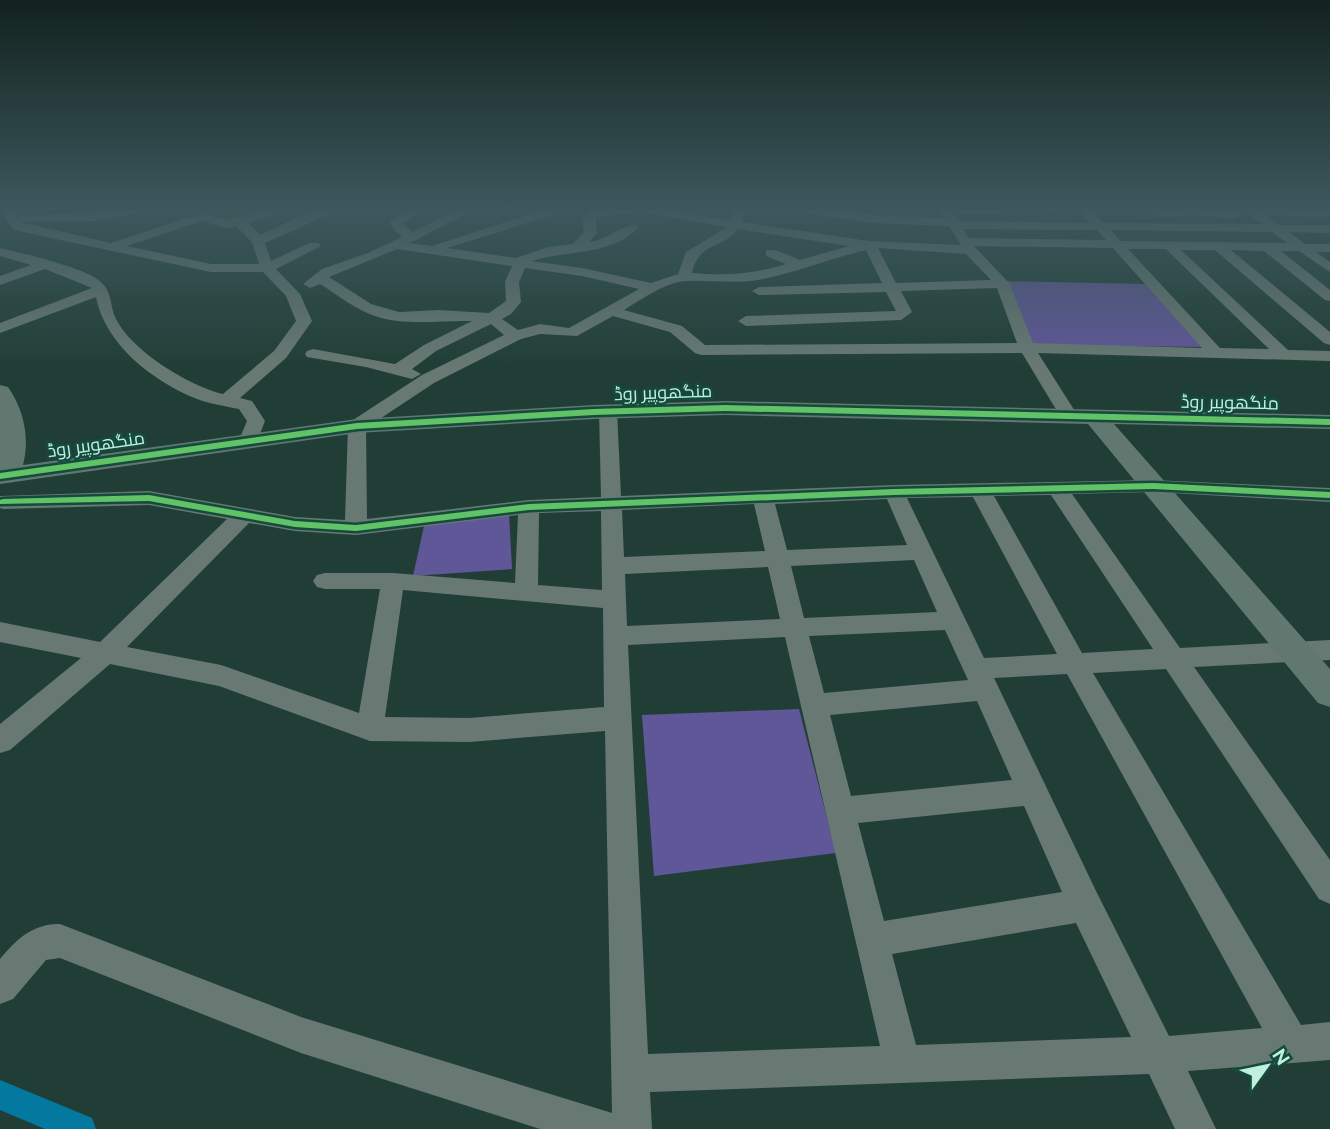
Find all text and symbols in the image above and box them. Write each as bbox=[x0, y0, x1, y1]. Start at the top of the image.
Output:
street label: منگھوپیر روڈ bbox=[614, 380, 712, 406]
street label: منگھوپیر روڈ bbox=[1181, 391, 1279, 415]
street label: منگھوپیر روڈ bbox=[46, 427, 146, 463]
north arrow bbox=[1232, 1031, 1302, 1101]
text: N bbox=[1268, 1045, 1294, 1069]

